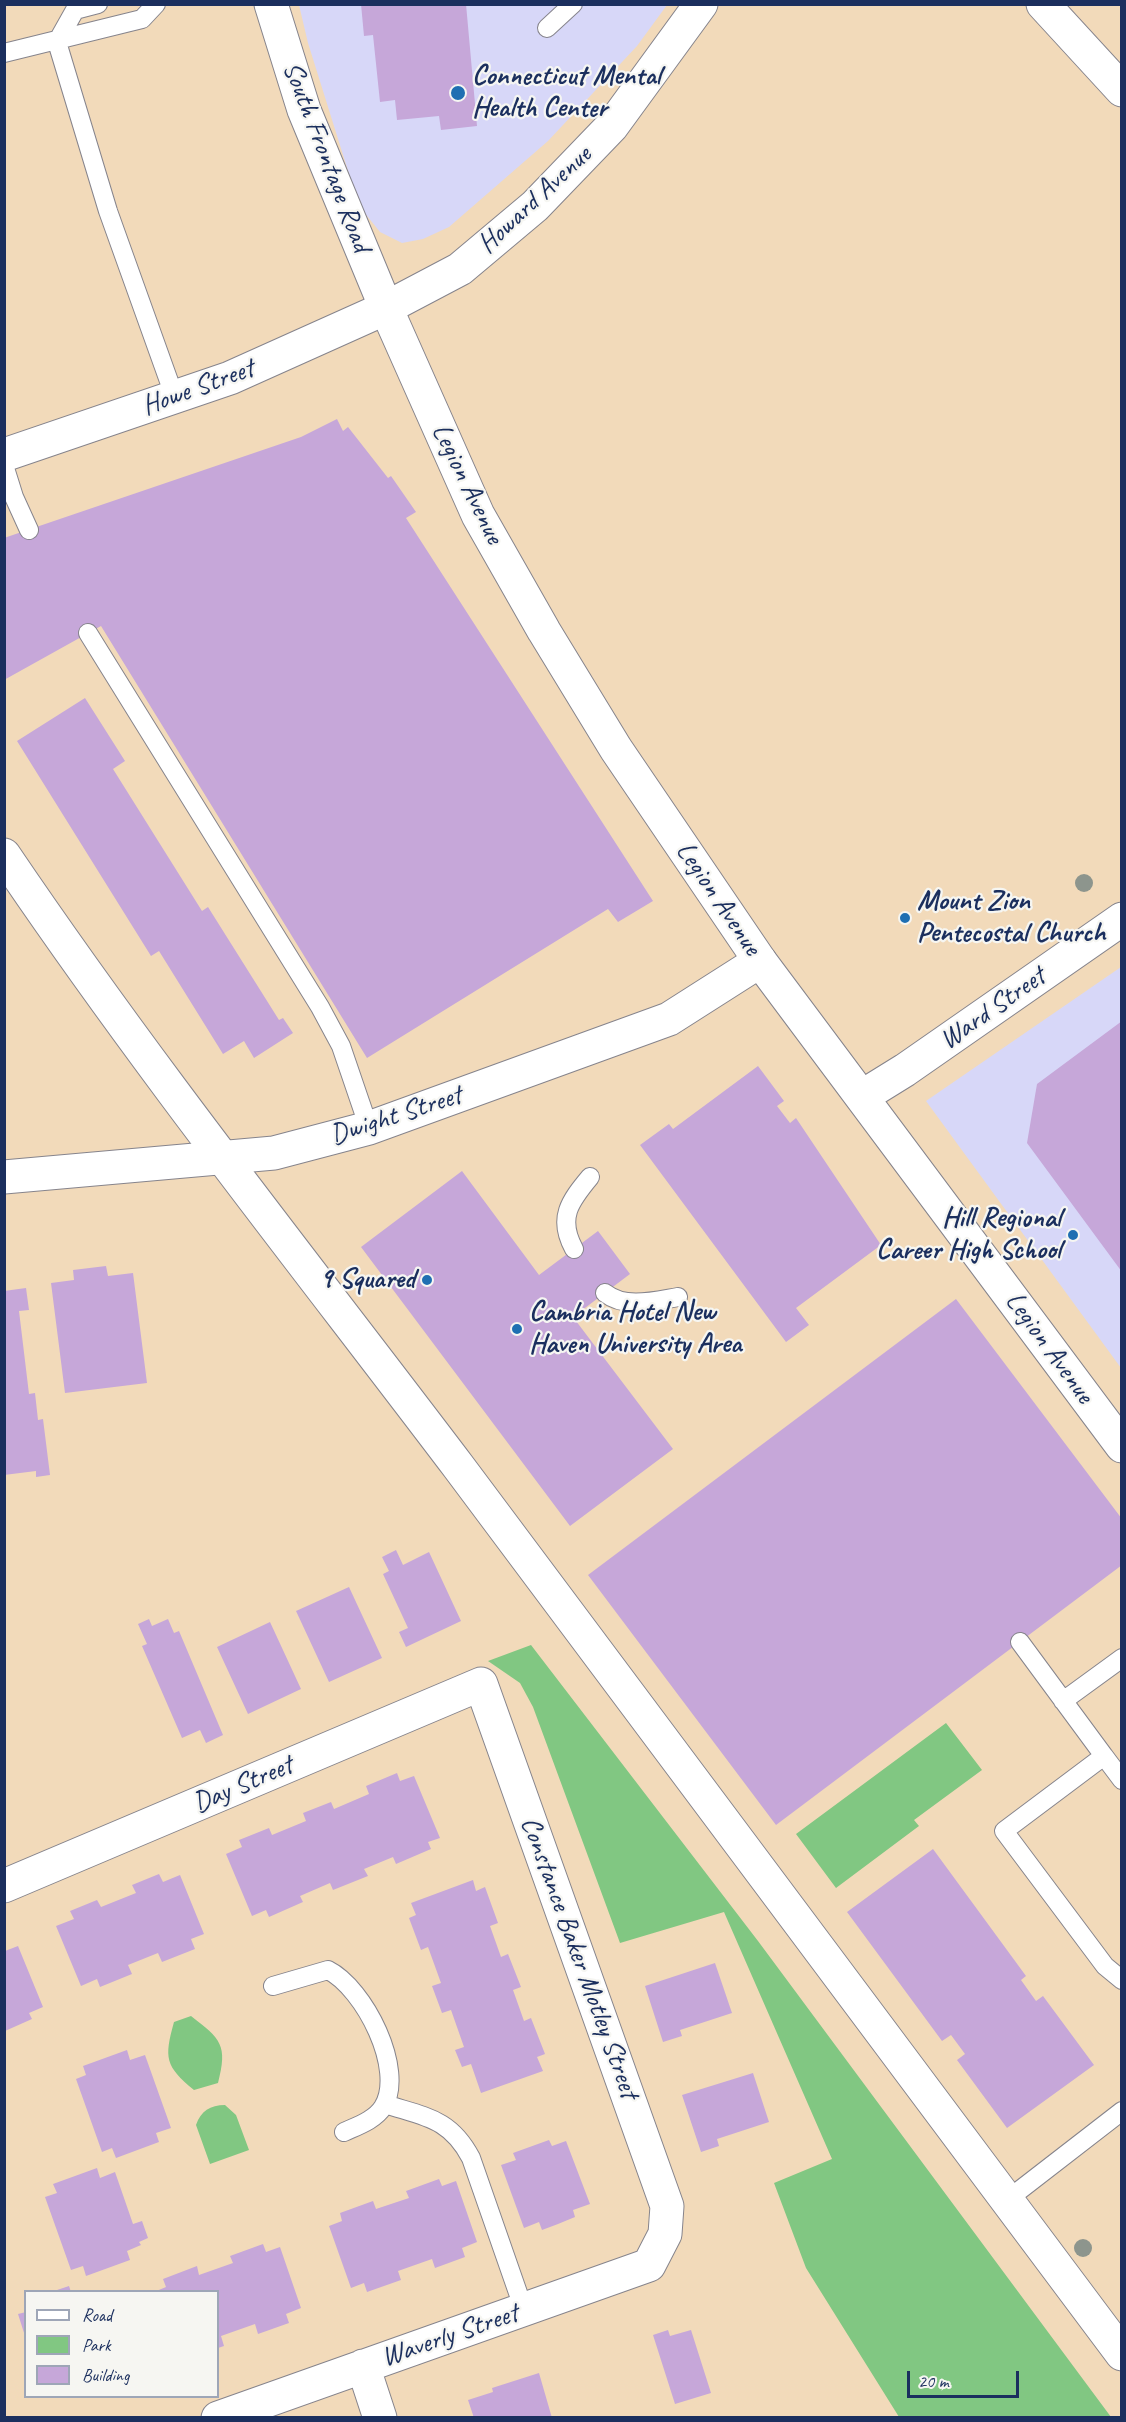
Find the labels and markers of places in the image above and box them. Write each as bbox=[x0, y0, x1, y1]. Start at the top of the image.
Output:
place label: Connecticut Mental Health Center bbox=[472, 60, 661, 126]
marker: Connecticut Mental Health Center bbox=[449, 84, 467, 102]
place label: Mount Zion Pentecostal Church bbox=[917, 885, 1105, 951]
marker: Mount Zion Pentecostal Church bbox=[898, 911, 912, 925]
place label: Hill Regional Career High School bbox=[876, 1202, 1061, 1268]
marker: Hill Regional Career High School bbox=[1066, 1228, 1080, 1242]
place label: 9 Squared bbox=[320, 1263, 415, 1297]
marker: 9 Squared bbox=[420, 1273, 434, 1287]
place label: Cambria Hotel New Haven University Area bbox=[529, 1296, 742, 1362]
marker: Cambria Hotel New Haven University Area bbox=[510, 1322, 524, 1336]

